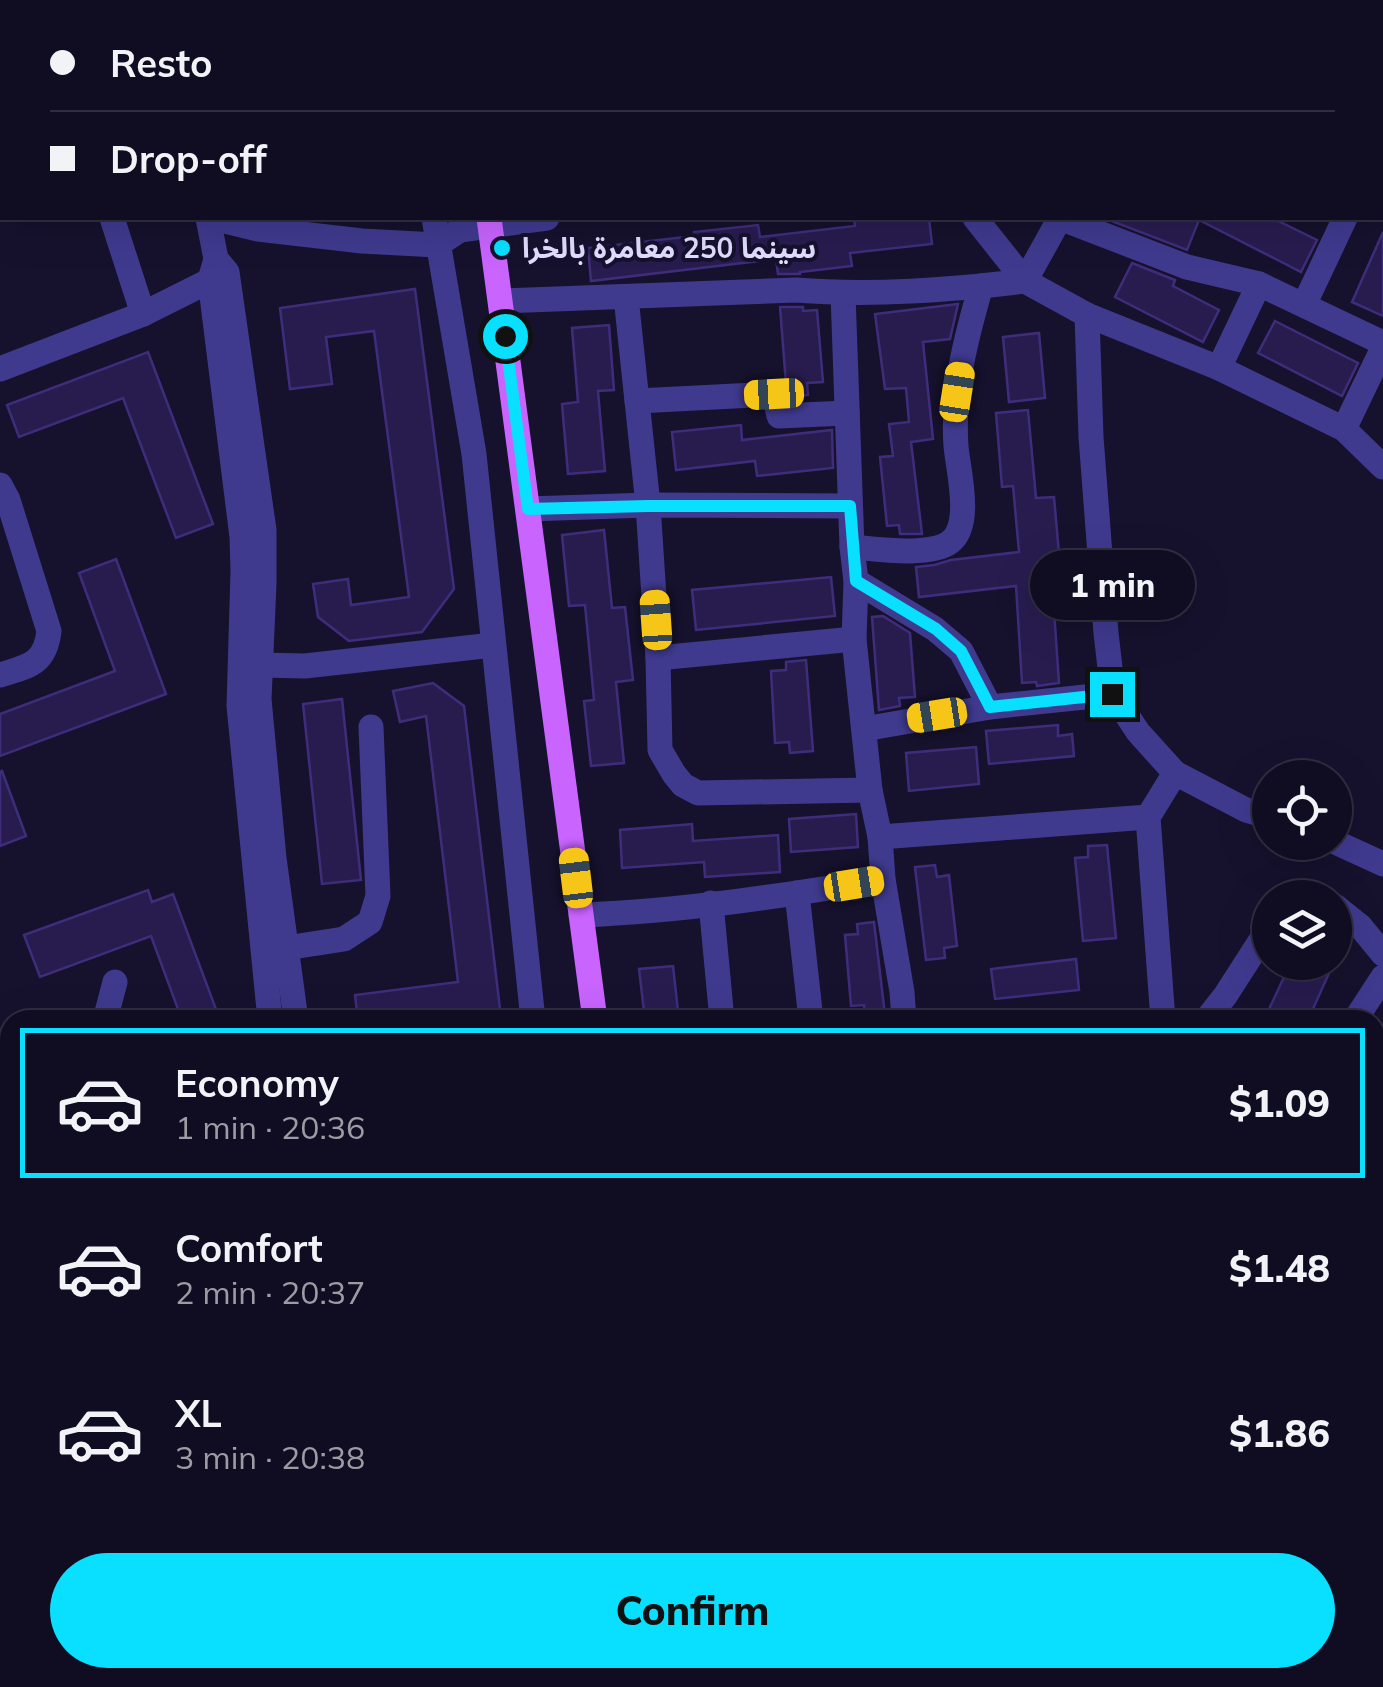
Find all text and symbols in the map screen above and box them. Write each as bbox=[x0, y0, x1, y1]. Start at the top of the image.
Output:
text: Resto bbox=[110, 39, 213, 87]
text: Drop-off bbox=[110, 135, 267, 183]
place label: سينما 250 معامرة بالخرا bbox=[522, 230, 816, 265]
marker: سينما 250 معامرة بالخرا bbox=[491, 237, 513, 259]
route start bbox=[483, 314, 528, 359]
car bbox=[937, 360, 977, 424]
car bbox=[743, 377, 805, 411]
callout: 1 min bbox=[1030, 549, 1194, 619]
text: 1 min bbox=[1070, 565, 1155, 605]
car bbox=[639, 589, 673, 651]
route end bbox=[1090, 672, 1135, 717]
car bbox=[905, 695, 969, 735]
map controls bbox=[1252, 760, 1352, 980]
button: locate bbox=[1252, 760, 1352, 860]
car bbox=[557, 846, 595, 910]
car bbox=[822, 864, 886, 904]
button: layers bbox=[1252, 880, 1352, 980]
icon: car bbox=[55, 1058, 145, 1148]
text: Economy bbox=[175, 1059, 339, 1107]
text: $1.09 bbox=[1229, 1079, 1330, 1127]
text: 1 min · 20:36 bbox=[175, 1107, 365, 1147]
icon: car bbox=[55, 1223, 145, 1313]
text: Comfort bbox=[175, 1224, 323, 1272]
text: $1.48 bbox=[1229, 1244, 1330, 1292]
text: 2 min · 20:37 bbox=[175, 1272, 365, 1312]
icon: car bbox=[55, 1388, 145, 1478]
text: XL bbox=[175, 1389, 222, 1437]
text: $1.86 bbox=[1229, 1409, 1330, 1457]
text: 3 min · 20:38 bbox=[175, 1437, 365, 1477]
button: Confirm bbox=[50, 1553, 1335, 1668]

